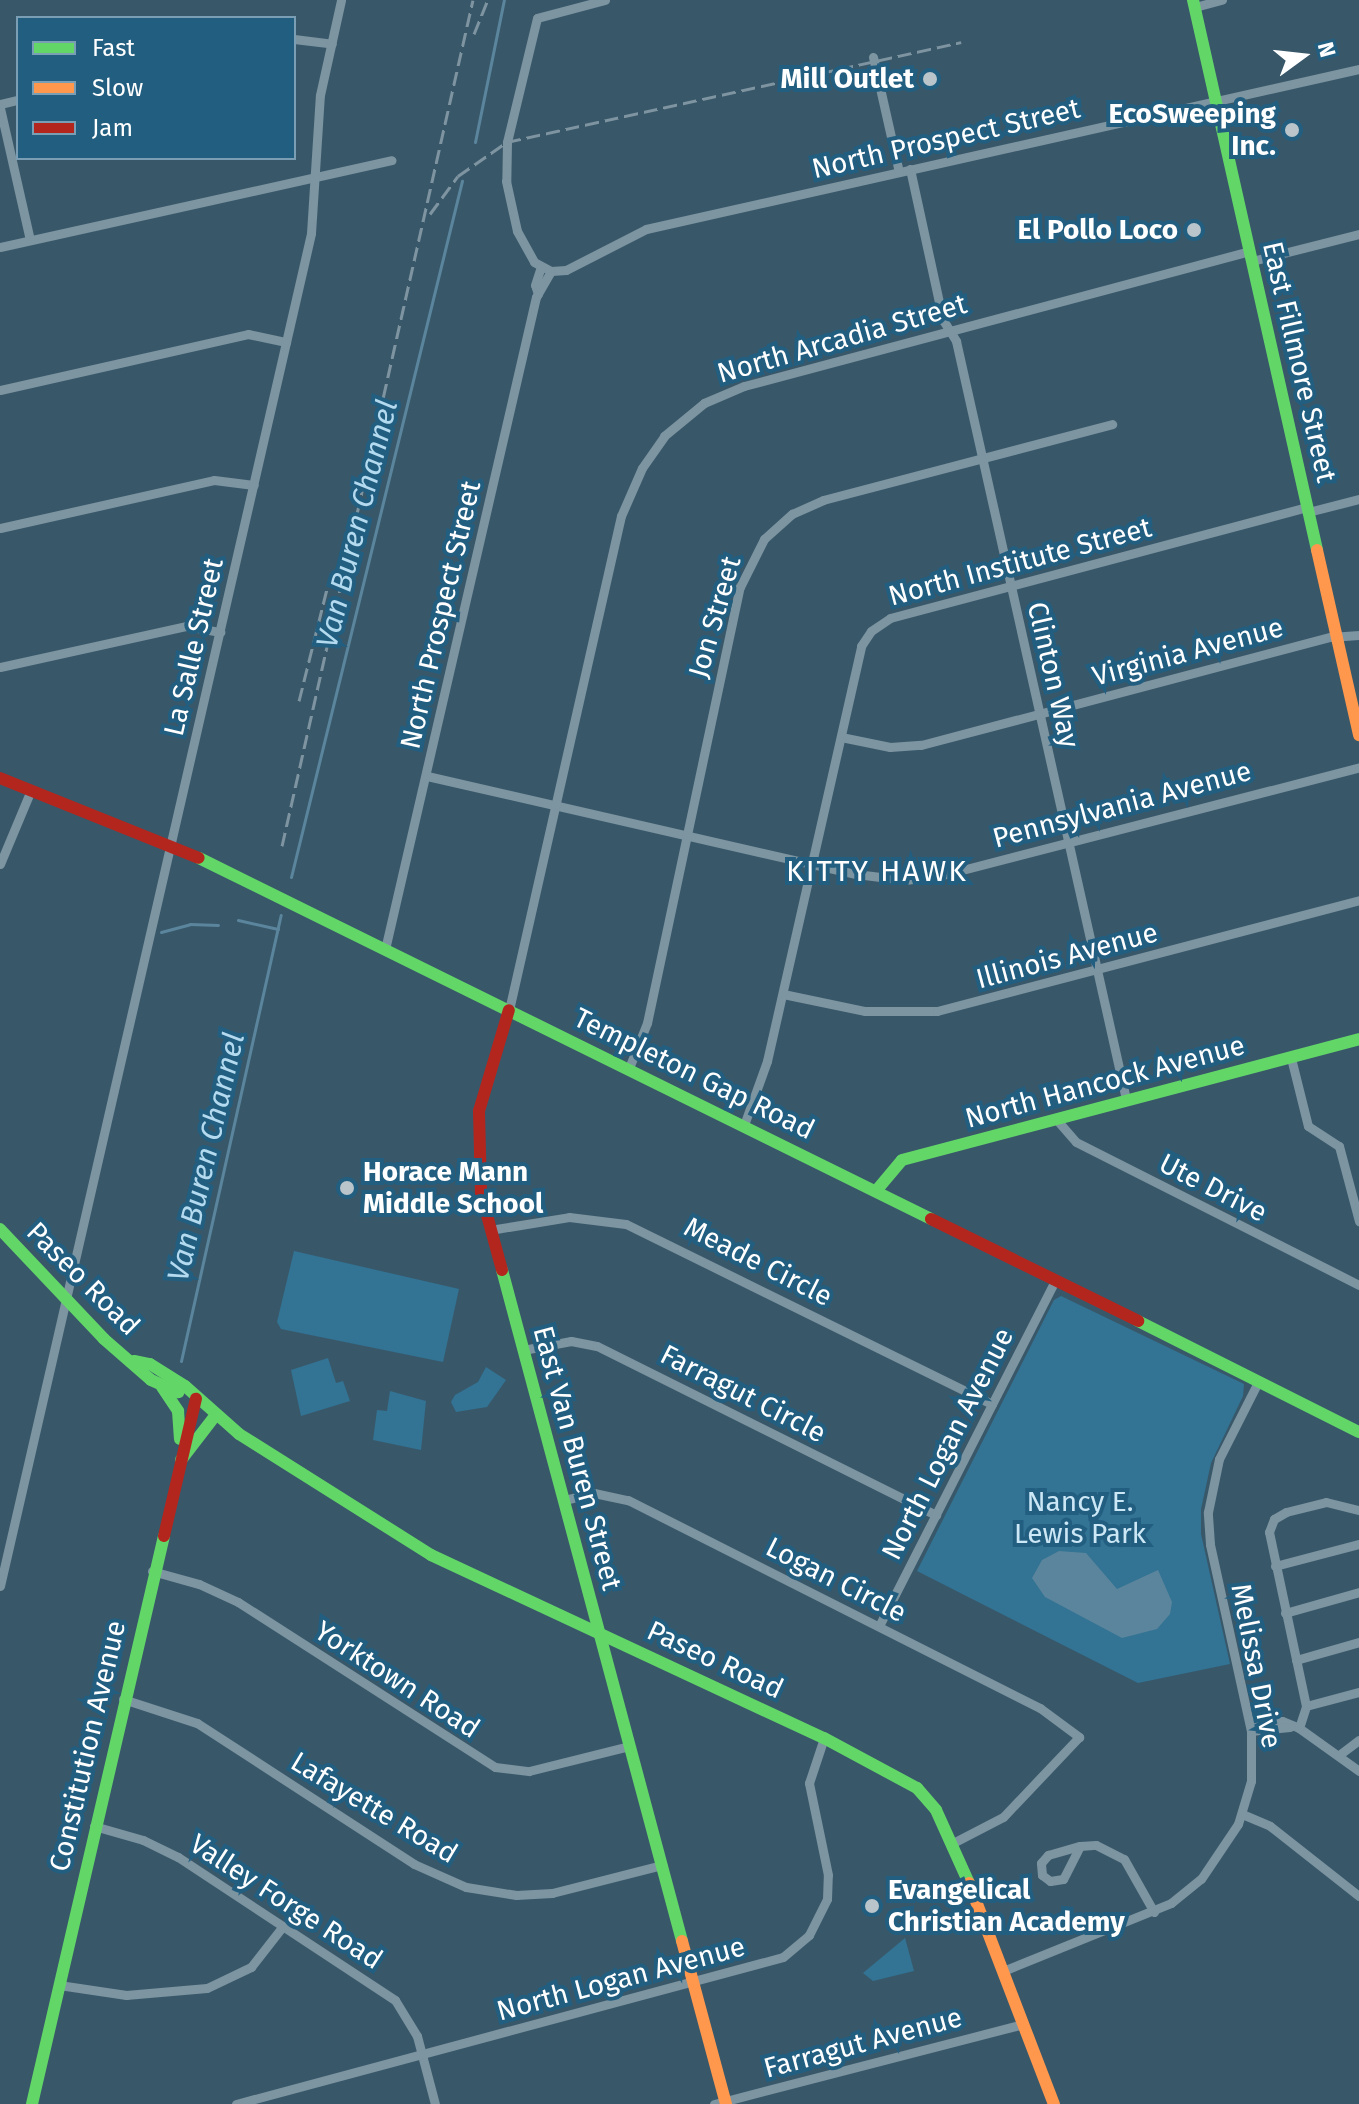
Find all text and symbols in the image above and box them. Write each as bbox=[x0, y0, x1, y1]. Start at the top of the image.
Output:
legend bbox=[16, 16, 296, 160]
north arrow bbox=[1263, 16, 1343, 96]
text: Fast bbox=[92, 34, 135, 62]
text: N bbox=[1312, 39, 1342, 60]
place label: Mill Outlet bbox=[780, 62, 914, 96]
marker: Mill Outlet bbox=[921, 70, 939, 88]
text: Slow bbox=[92, 74, 143, 102]
street label: North Prospect Street bbox=[809, 92, 1083, 186]
place label: EcoSweeping Inc. bbox=[1109, 97, 1276, 163]
text: Jam bbox=[92, 114, 133, 142]
marker: EcoSweeping Inc. bbox=[1283, 121, 1301, 139]
place label: El Pollo Loco bbox=[1018, 213, 1178, 247]
marker: El Pollo Loco bbox=[1185, 221, 1203, 239]
street label: East Fillmore Street bbox=[1255, 238, 1343, 486]
street label: North Arcadia Street bbox=[713, 287, 971, 391]
water label: Van Buren Channel bbox=[309, 396, 405, 652]
street label: North Prospect Street bbox=[394, 478, 488, 752]
street label: North Institute Street bbox=[885, 511, 1155, 613]
street label: Jon Street bbox=[682, 552, 748, 682]
street label: La Salle Street bbox=[157, 555, 231, 739]
street label: Clinton Way bbox=[1020, 599, 1086, 751]
street label: Virginia Avenue bbox=[1089, 610, 1287, 694]
street label: Pennsylvania Avenue bbox=[989, 754, 1255, 856]
district label: KITTY HAWK bbox=[786, 853, 968, 889]
street label: Illinois Avenue bbox=[973, 916, 1161, 996]
street label: Templeton Gap Road bbox=[568, 1001, 820, 1147]
street label: North Hancock Avenue bbox=[961, 1028, 1249, 1136]
water label: Van Buren Channel bbox=[160, 1029, 252, 1285]
street label: Ute Drive bbox=[1153, 1147, 1273, 1229]
place label: Horace Mann Middle School bbox=[363, 1155, 543, 1221]
marker: Horace Mann Middle School bbox=[338, 1179, 356, 1197]
street label: Meade Circle bbox=[678, 1210, 838, 1314]
street label: Paseo Road bbox=[19, 1215, 147, 1343]
street label: East Van Buren Street bbox=[526, 1322, 628, 1594]
street label: North Logan Avenue bbox=[875, 1322, 1021, 1566]
street label: Farragut Circle bbox=[655, 1338, 831, 1450]
park label: Nancy E. Lewis Park bbox=[1014, 1485, 1146, 1551]
street label: Logan Circle bbox=[760, 1530, 912, 1630]
street label: Melissa Drive bbox=[1224, 1581, 1288, 1751]
street label: Yorktown Road bbox=[308, 1614, 486, 1746]
street label: Paseo Road bbox=[642, 1614, 788, 1706]
street label: Constitution Avenue bbox=[43, 1617, 133, 1875]
street label: Lafayette Road bbox=[285, 1745, 463, 1871]
street label: Valley Forge Road bbox=[183, 1827, 389, 1977]
place label: Evangelical Christian Academy bbox=[888, 1873, 1125, 1939]
marker: Evangelical Christian Academy bbox=[863, 1897, 881, 1915]
street label: North Logan Avenue bbox=[493, 1930, 749, 2028]
street label: Farragut Avenue bbox=[760, 2000, 966, 2086]

